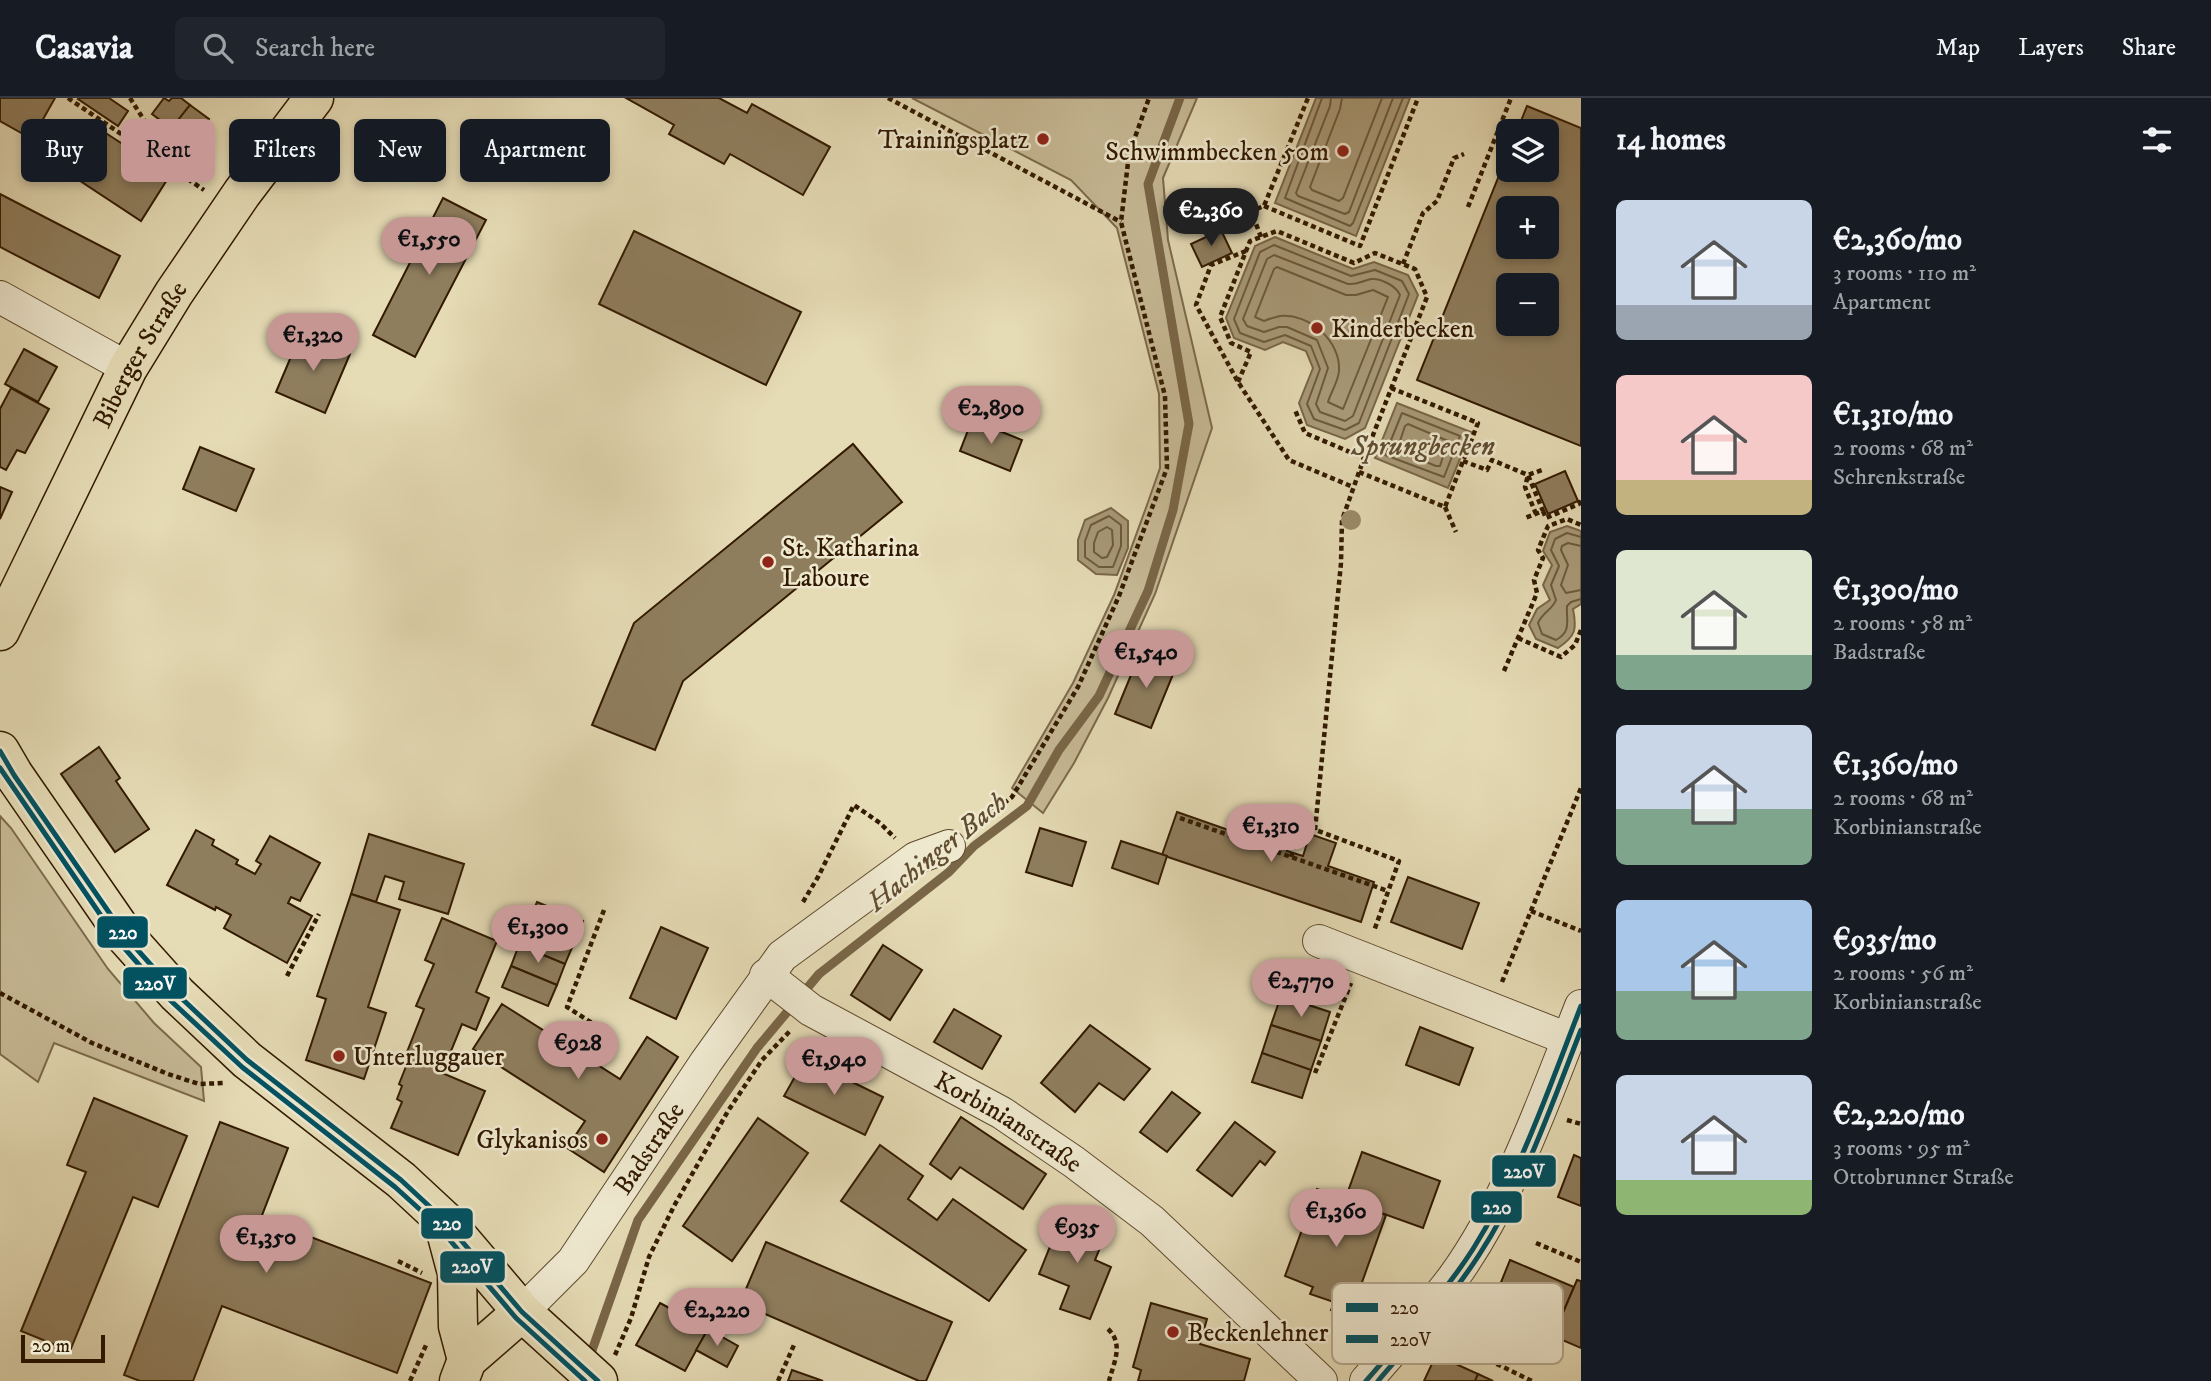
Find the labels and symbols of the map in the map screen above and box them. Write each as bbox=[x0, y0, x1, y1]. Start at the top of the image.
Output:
place label: Trainingsplatz bbox=[878, 124, 1029, 157]
marker: Trainingsplatz bbox=[1035, 131, 1051, 147]
place label: Schwimmbecken 50m bbox=[1105, 136, 1329, 169]
marker: Schwimmbecken 50m bbox=[1335, 143, 1351, 159]
pin: €2,360 bbox=[1154, 188, 1268, 248]
pin: €1,550 bbox=[372, 218, 486, 277]
street label: Biberger Straße bbox=[86, 275, 195, 434]
place label: Kinderbecken bbox=[1331, 313, 1474, 346]
pin: €1,320 bbox=[256, 314, 370, 373]
marker: Kinderbecken bbox=[1309, 320, 1325, 336]
pin: €2,890 bbox=[934, 386, 1048, 446]
water label: Sprungbecken bbox=[1350, 429, 1495, 464]
place label: St. Katharina Laboure bbox=[782, 532, 919, 595]
marker: St. Katharina Laboure bbox=[760, 554, 776, 570]
pin: €1,540 bbox=[1089, 630, 1203, 690]
water label: Hachinger Bach bbox=[859, 785, 1014, 920]
pin: €1,310 bbox=[1214, 804, 1328, 864]
pin: €1,300 bbox=[481, 906, 595, 965]
line badge: 220 bbox=[96, 915, 149, 949]
text: 220 bbox=[109, 922, 137, 945]
pin: €2,770 bbox=[1244, 960, 1358, 1019]
line badge: 220V bbox=[122, 966, 188, 1000]
text: 220V bbox=[135, 973, 176, 996]
pin: €928 bbox=[537, 1021, 619, 1081]
pin: €1,940 bbox=[777, 1038, 891, 1097]
place label: Unterluggauer bbox=[353, 1041, 505, 1074]
marker: Unterluggauer bbox=[331, 1048, 347, 1064]
street label: Korbinianstraße bbox=[928, 1065, 1089, 1181]
street label: Badstraße bbox=[607, 1096, 693, 1202]
place label: Glykanisos bbox=[476, 1124, 588, 1157]
marker: Glykanisos bbox=[594, 1131, 610, 1147]
line badge: 220V bbox=[1491, 1154, 1557, 1188]
text: 220V bbox=[1504, 1161, 1545, 1184]
pin: €1,360 bbox=[1279, 1190, 1393, 1249]
line badge: 220 bbox=[1470, 1190, 1523, 1224]
text: 220 bbox=[1483, 1197, 1511, 1220]
pin: €935 bbox=[1036, 1206, 1118, 1265]
line badge: 220 bbox=[420, 1207, 474, 1240]
text: 220 bbox=[433, 1213, 461, 1236]
pin: €1,350 bbox=[209, 1216, 323, 1275]
line badge: 220V bbox=[439, 1250, 506, 1284]
text: 220V bbox=[452, 1256, 493, 1279]
legend bbox=[1332, 1283, 1563, 1364]
pin: €2,220 bbox=[660, 1288, 774, 1348]
text: 220 bbox=[1390, 1297, 1419, 1320]
place label: Beckenlehner bbox=[1187, 1317, 1329, 1350]
marker: Beckenlehner bbox=[1165, 1324, 1181, 1340]
text: 220V bbox=[1390, 1329, 1432, 1352]
scale bar bbox=[21, 1332, 105, 1364]

